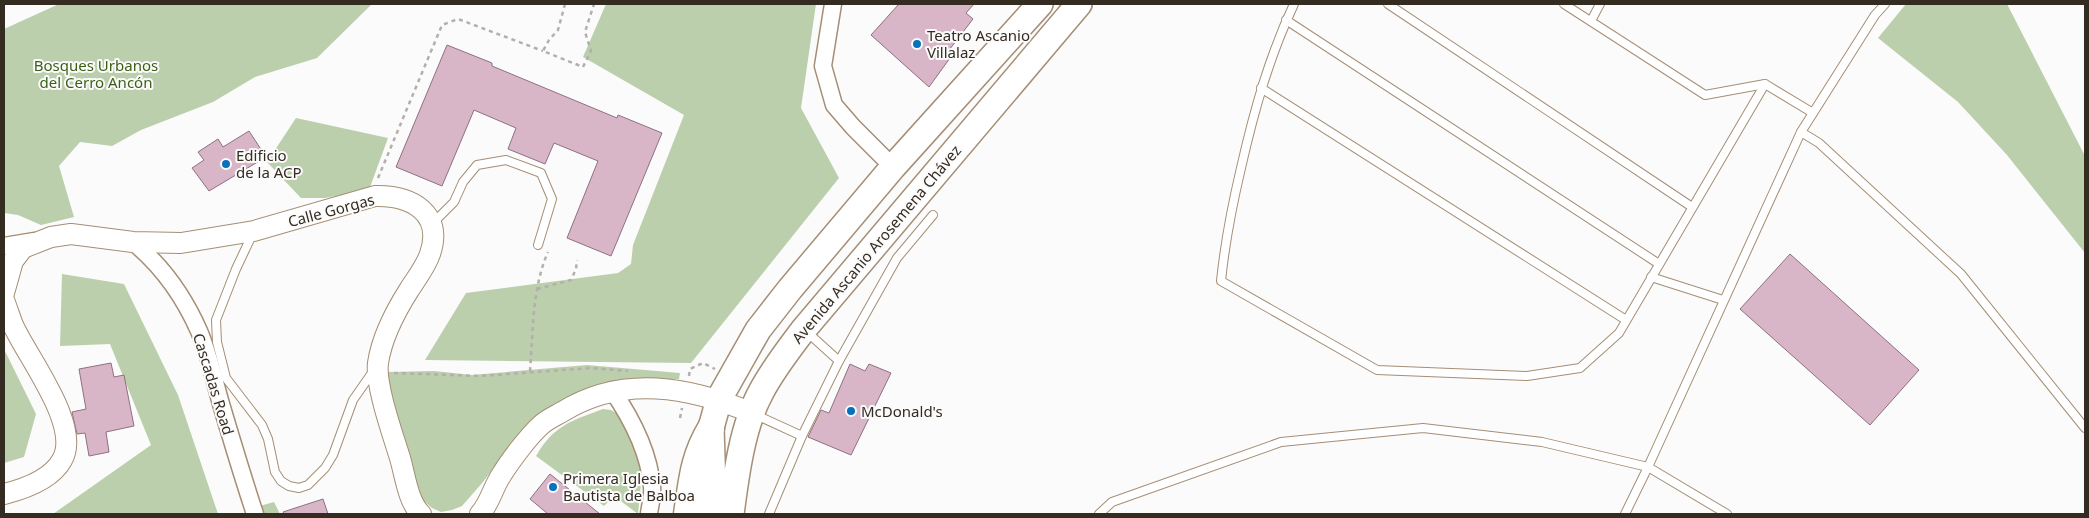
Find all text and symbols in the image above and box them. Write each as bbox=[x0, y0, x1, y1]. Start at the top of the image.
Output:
place label: Teatro Ascanio Villalaz bbox=[927, 25, 1030, 62]
marker: Teatro Ascanio Villalaz bbox=[911, 38, 923, 50]
park label: Bosques Urbanos del Cerro Ancón bbox=[34, 55, 158, 92]
street label: Avenida Ascanio Arosemena Chávez bbox=[787, 141, 965, 347]
place label: Edificio de la ACP bbox=[236, 145, 302, 182]
marker: Edificio de la ACP bbox=[220, 158, 232, 170]
street label: Calle Gorgas bbox=[285, 189, 377, 231]
street label: Cascadas Road bbox=[189, 331, 239, 437]
place label: McDonald's bbox=[861, 401, 943, 421]
marker: McDonald's bbox=[845, 405, 857, 417]
place label: Primera Iglesia Bautista de Balboa bbox=[563, 468, 695, 505]
marker: Primera Iglesia Bautista de Balboa bbox=[547, 481, 559, 493]

